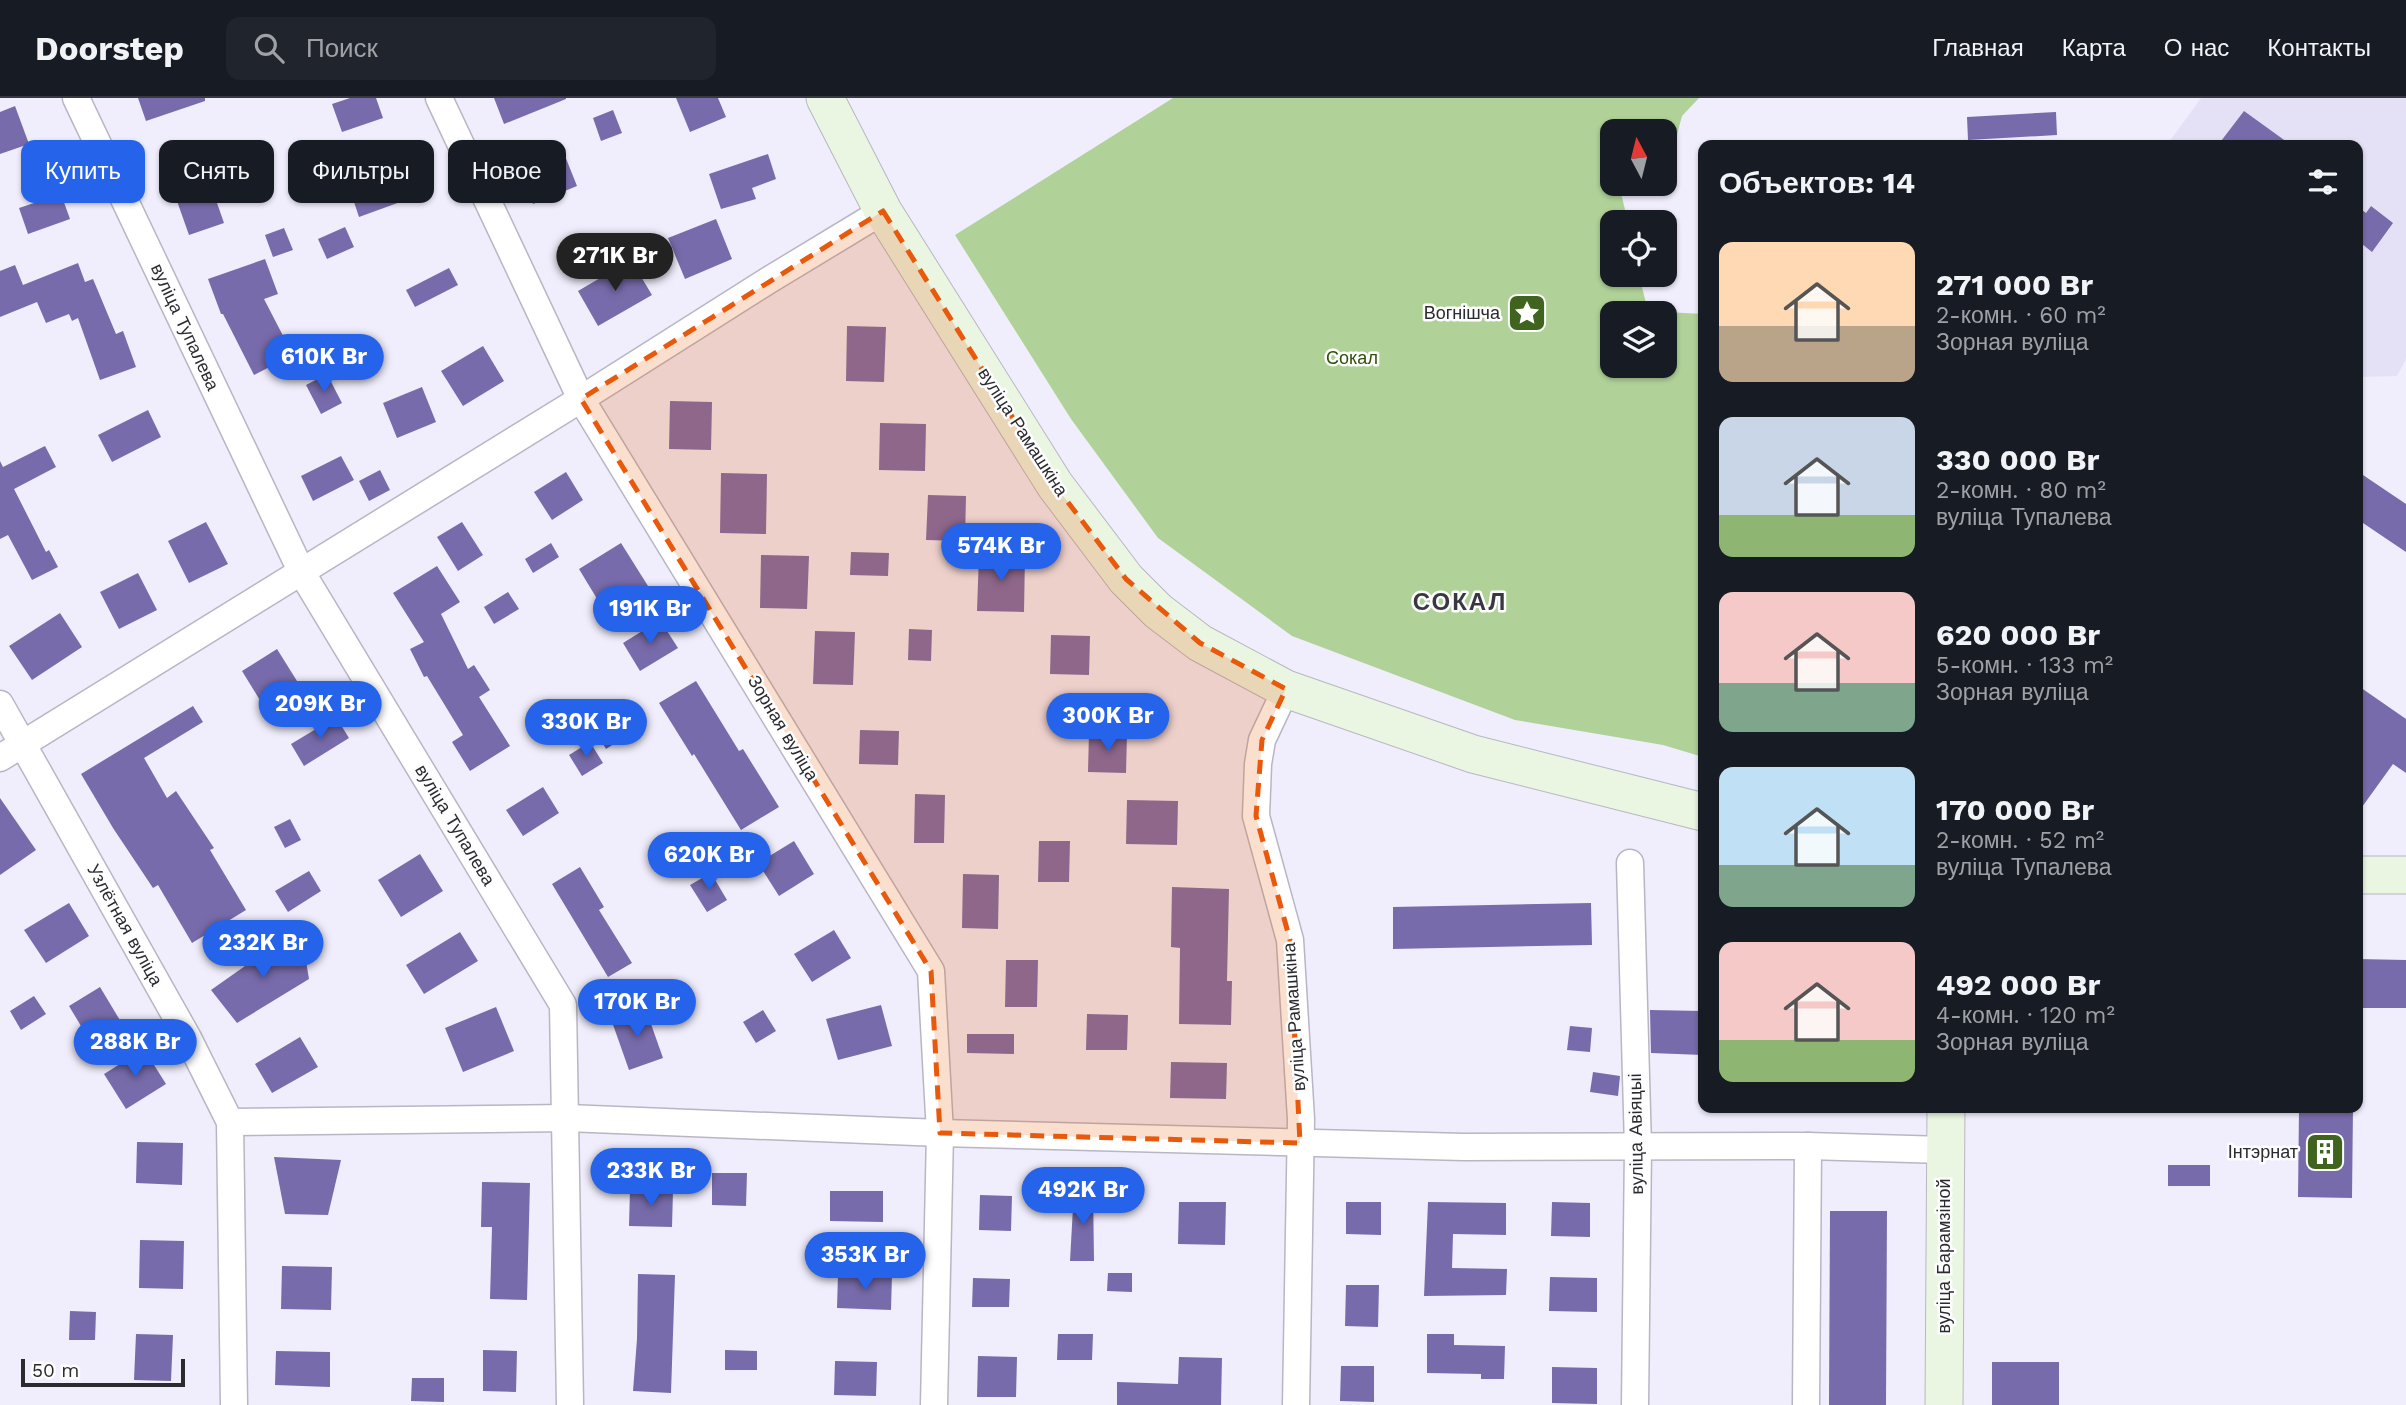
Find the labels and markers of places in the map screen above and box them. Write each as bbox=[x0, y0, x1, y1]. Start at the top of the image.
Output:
pin: 271K Br bbox=[550, 234, 680, 293]
place icon: Вогнішча bbox=[1506, 292, 1548, 334]
place label: Вогнішча bbox=[1424, 302, 1501, 323]
pin: 610K Br bbox=[259, 334, 389, 394]
pin: 574K Br bbox=[936, 524, 1066, 583]
pin: 191K Br bbox=[585, 587, 715, 646]
pin: 209K Br bbox=[255, 682, 385, 741]
pin: 300K Br bbox=[1043, 694, 1173, 753]
pin: 330K Br bbox=[521, 700, 651, 759]
pin: 620K Br bbox=[644, 832, 774, 892]
pin: 232K Br bbox=[198, 920, 328, 980]
pin: 170K Br bbox=[572, 979, 702, 1039]
pin: 288K Br bbox=[70, 1020, 200, 1079]
building icon: Інтэрнат bbox=[2304, 1131, 2346, 1173]
place label: Інтэрнат bbox=[2228, 1141, 2298, 1162]
pin: 233K Br bbox=[586, 1148, 716, 1208]
pin: 492K Br bbox=[1018, 1168, 1148, 1227]
pin: 353K Br bbox=[800, 1232, 930, 1292]

